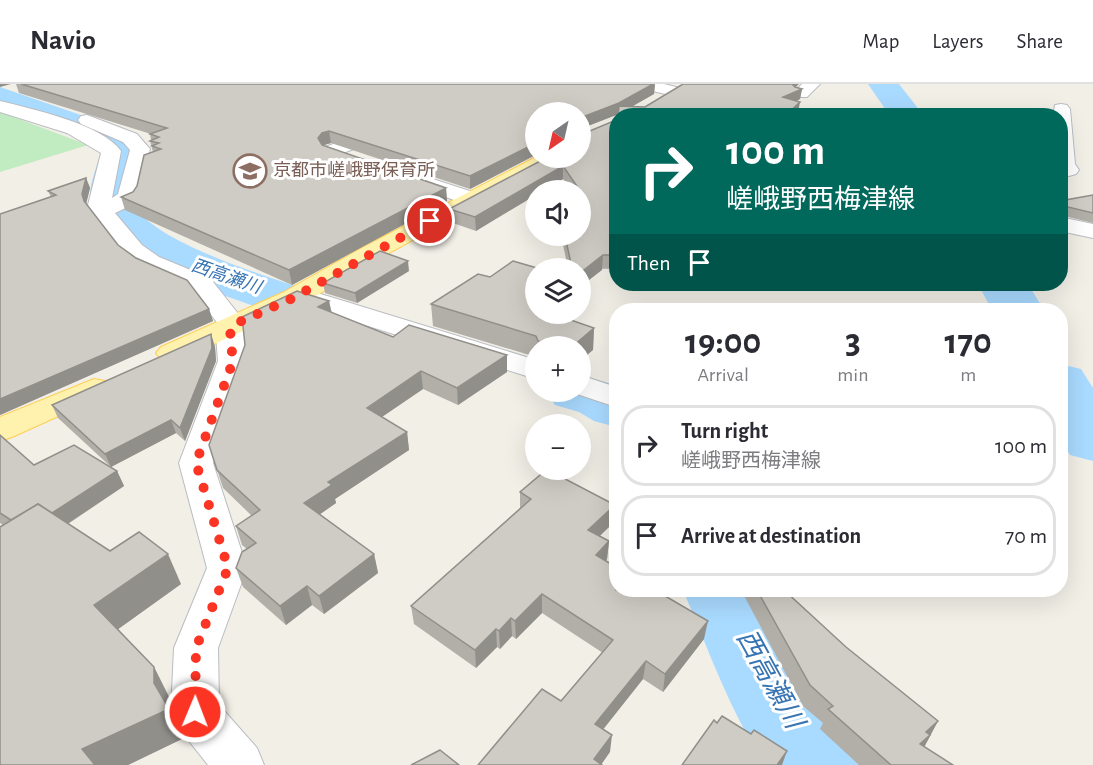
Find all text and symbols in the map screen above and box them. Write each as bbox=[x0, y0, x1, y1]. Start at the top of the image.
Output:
text: Navio bbox=[30, 27, 96, 55]
text: Map bbox=[863, 31, 899, 52]
text: Layers bbox=[932, 31, 983, 52]
text: Share bbox=[1016, 31, 1063, 52]
north arrow bbox=[525, 102, 591, 168]
map controls bbox=[525, 102, 591, 480]
text: 100 m bbox=[726, 130, 825, 172]
icon: right bbox=[627, 132, 705, 210]
school or university icon: 京都市嵯峨野保育所 bbox=[232, 153, 268, 189]
place label: 京都市嵯峨野保育所 bbox=[273, 160, 435, 180]
button: sound bbox=[525, 180, 591, 246]
text: 嵯峨野西梅津線 bbox=[726, 186, 915, 213]
pin bbox=[404, 195, 455, 246]
icon: arrive bbox=[413, 204, 446, 237]
icon: arrive bbox=[683, 246, 716, 279]
text: Then bbox=[627, 252, 671, 274]
water label: 西高瀬川 bbox=[189, 255, 266, 298]
button: layers bbox=[525, 258, 591, 324]
text: 19:00 bbox=[685, 324, 761, 360]
text: 3 bbox=[845, 324, 861, 360]
text: 170 bbox=[945, 324, 992, 360]
button: + bbox=[525, 336, 591, 402]
text: Arrival bbox=[697, 365, 749, 385]
text: min bbox=[837, 365, 869, 385]
text: m bbox=[960, 365, 976, 385]
button: − bbox=[525, 414, 591, 480]
text: Turn right bbox=[681, 420, 768, 442]
icon: right bbox=[630, 429, 663, 462]
text: 100 m bbox=[995, 435, 1047, 457]
text: 嵯峨野西梅津線 bbox=[681, 451, 821, 471]
icon: arrive bbox=[630, 519, 663, 552]
text: Arrive at destination bbox=[681, 525, 861, 547]
text: 70 m bbox=[1005, 525, 1047, 547]
water label: 西高瀬川 bbox=[732, 625, 810, 735]
position arrow bbox=[163, 680, 227, 744]

